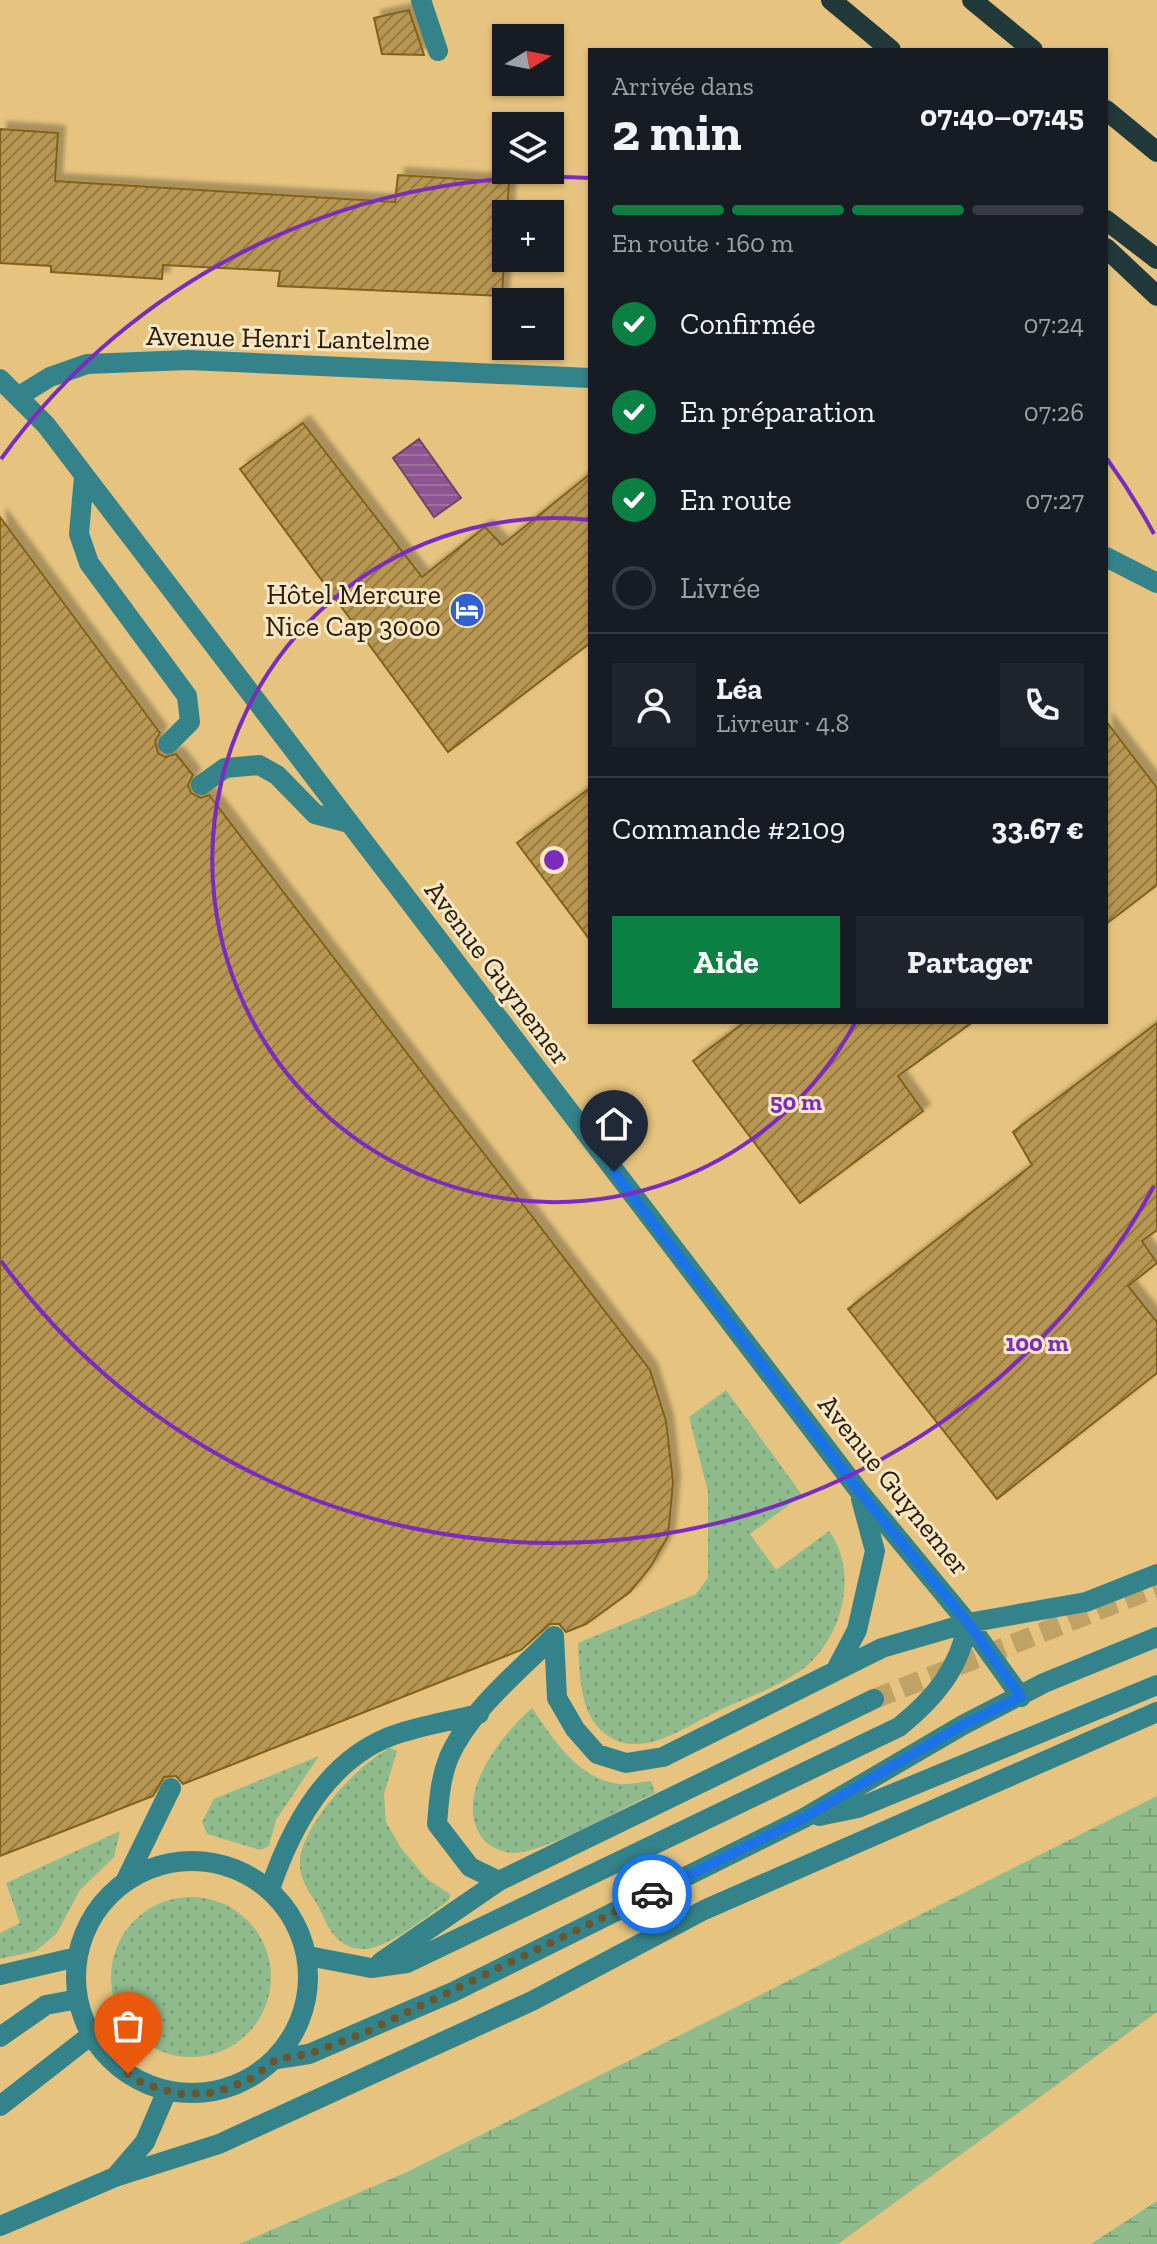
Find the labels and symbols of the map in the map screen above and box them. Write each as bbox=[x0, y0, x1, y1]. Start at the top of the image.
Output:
north arrow bbox=[492, 24, 564, 96]
street label: Avenue Henri Lantelme bbox=[146, 319, 430, 357]
place label: Hôtel Mercure Nice Cap 3000 bbox=[265, 578, 441, 643]
hotel icon: Hôtel Mercure Nice Cap 3000 bbox=[448, 591, 486, 629]
centre of rings bbox=[540, 846, 568, 874]
street label: Avenue Guynemer bbox=[418, 874, 578, 1072]
text: 50 m bbox=[770, 1087, 822, 1116]
pin bbox=[580, 1090, 648, 1172]
text: 100 m bbox=[1006, 1328, 1068, 1357]
street label: Avenue Guynemer bbox=[811, 1388, 977, 1582]
courier bbox=[612, 1854, 692, 1934]
pin bbox=[94, 1992, 162, 2074]

